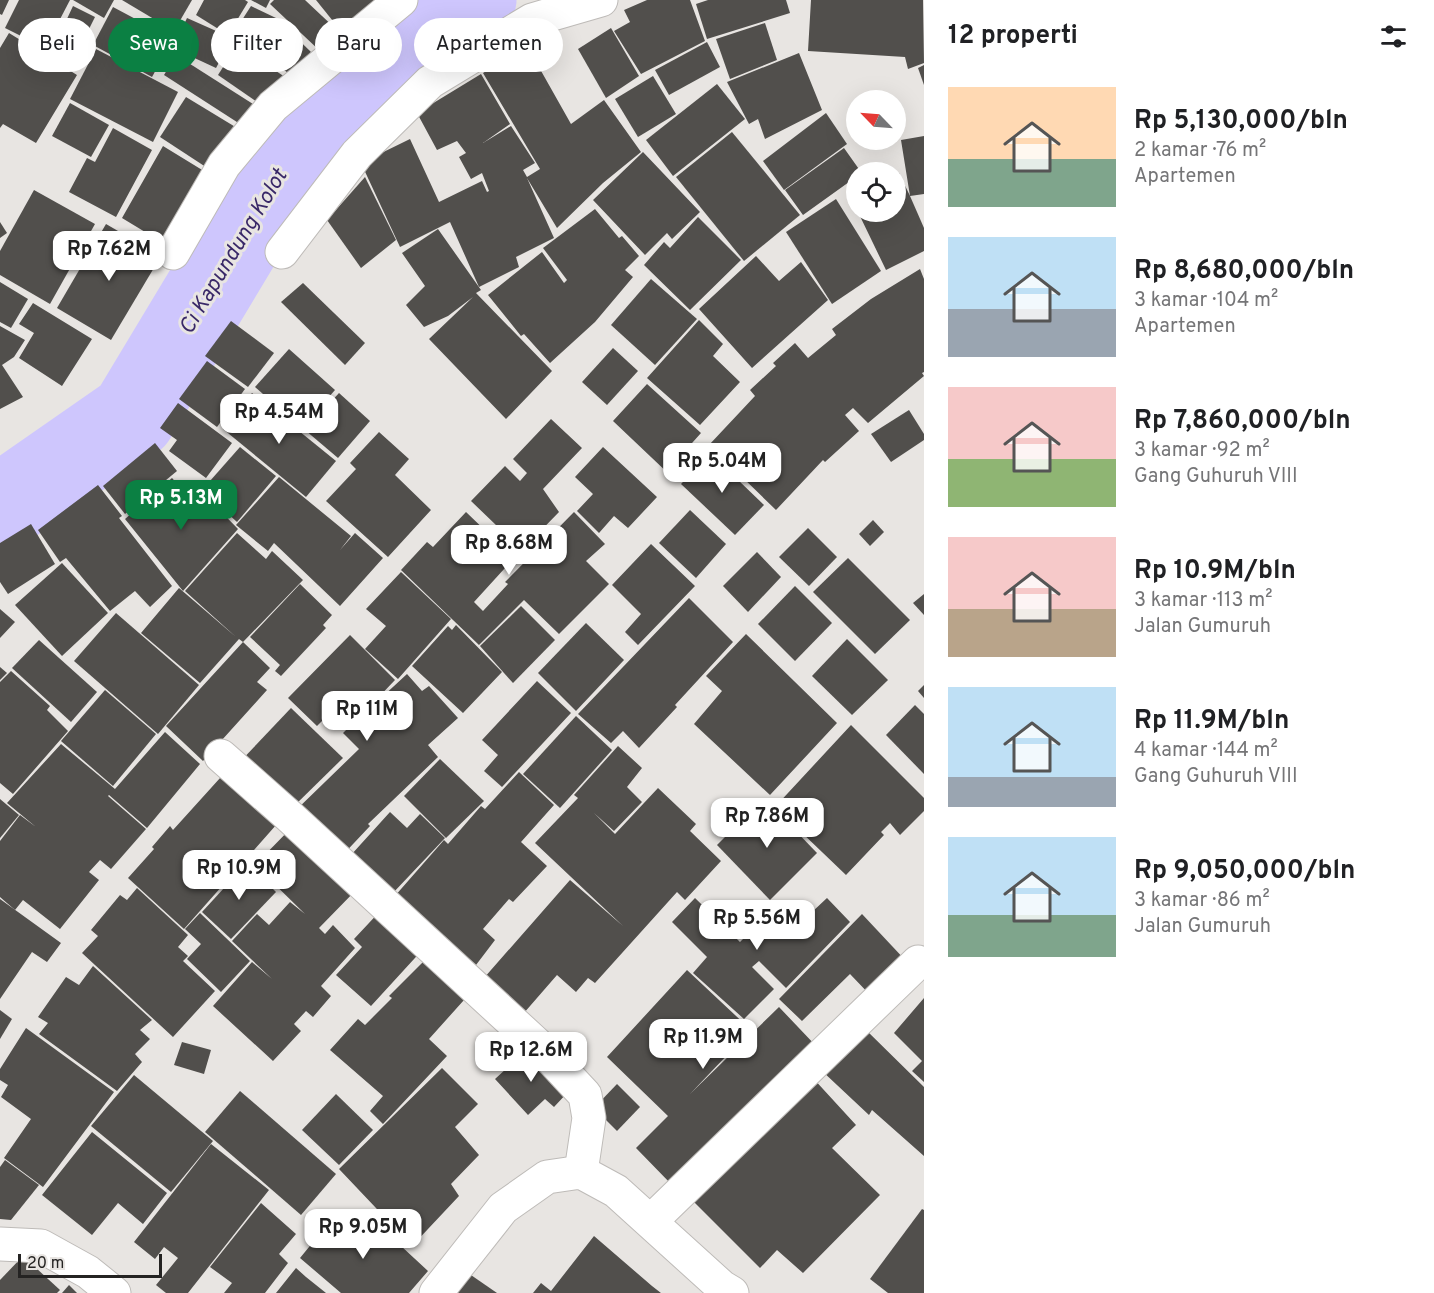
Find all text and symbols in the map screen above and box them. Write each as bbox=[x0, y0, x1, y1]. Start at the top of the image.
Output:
chip: Beli bbox=[18, 18, 96, 72]
chip: Sewa bbox=[108, 18, 199, 72]
chip: Filter bbox=[211, 18, 303, 72]
chip: Baru bbox=[315, 18, 402, 72]
chip: Apartemen bbox=[414, 18, 563, 72]
text: 12 properti bbox=[948, 20, 1078, 53]
icon: filters bbox=[1377, 20, 1410, 53]
north arrow bbox=[846, 90, 906, 150]
map controls bbox=[846, 90, 906, 222]
text: Rp 5,130,000/bln bbox=[1134, 105, 1348, 138]
icon: home bbox=[996, 111, 1068, 183]
text: 2 kamar · 76 m² bbox=[1134, 138, 1266, 164]
button: locate bbox=[846, 162, 906, 222]
water label: Ci Kapundung Kolot bbox=[174, 164, 295, 340]
text: Apartemen bbox=[1134, 164, 1236, 190]
pin: Rp 7.62M bbox=[47, 231, 171, 282]
text: Rp 7.62M bbox=[67, 237, 151, 263]
text: Rp 8,680,000/bln bbox=[1134, 255, 1354, 288]
icon: home bbox=[996, 261, 1068, 333]
text: 3 kamar · 104 m² bbox=[1134, 288, 1278, 314]
text: Apartemen bbox=[1134, 314, 1236, 340]
pin: Rp 4.54M bbox=[217, 394, 341, 445]
text: Rp 4.54M bbox=[234, 400, 324, 426]
text: Rp 7,860,000/bln bbox=[1134, 405, 1351, 438]
icon: home bbox=[996, 411, 1068, 483]
text: 3 kamar · 92 m² bbox=[1134, 438, 1270, 464]
pin: Rp 5.04M bbox=[660, 443, 784, 494]
text: Rp 5.04M bbox=[677, 449, 767, 475]
text: Gang Guhuruh VIII bbox=[1134, 464, 1298, 490]
pin: Rp 5.13M bbox=[119, 480, 243, 531]
text: Rp 5.13M bbox=[139, 486, 223, 512]
pin: Rp 8.68M bbox=[447, 525, 571, 576]
text: Rp 8.68M bbox=[465, 531, 553, 557]
text: Rp 10.9M/bln bbox=[1134, 555, 1296, 588]
icon: home bbox=[996, 561, 1068, 633]
text: 3 kamar · 113 m² bbox=[1134, 588, 1272, 614]
text: Jalan Gumuruh bbox=[1134, 614, 1271, 640]
pin: Rp 11M bbox=[318, 691, 416, 742]
text: Rp 11M bbox=[336, 697, 398, 723]
text: Rp 11.9M/bln bbox=[1134, 705, 1289, 738]
icon: home bbox=[996, 711, 1068, 783]
text: 4 kamar · 144 m² bbox=[1134, 738, 1278, 764]
text: Gang Guhuruh VIII bbox=[1134, 764, 1298, 790]
pin: Rp 7.86M bbox=[705, 798, 829, 849]
text: Rp 7.86M bbox=[725, 804, 809, 830]
pin: Rp 10.9M bbox=[177, 850, 301, 901]
text: Rp 9,050,000/bln bbox=[1134, 855, 1355, 888]
text: Rp 10.9M bbox=[197, 856, 281, 882]
icon: home bbox=[996, 861, 1068, 933]
text: 3 kamar · 86 m² bbox=[1134, 888, 1270, 914]
pin: Rp 5.56M bbox=[695, 900, 819, 951]
text: Rp 5.56M bbox=[713, 906, 801, 932]
text: Jalan Gumuruh bbox=[1134, 914, 1271, 940]
pin: Rp 11.9M bbox=[641, 1019, 765, 1070]
text: Rp 11.9M bbox=[663, 1025, 743, 1051]
pin: Rp 12.6M bbox=[469, 1032, 593, 1083]
text: Rp 12.6M bbox=[489, 1038, 573, 1064]
pin: Rp 9.05M bbox=[301, 1209, 425, 1260]
text: Rp 9.05M bbox=[318, 1215, 408, 1241]
scale bar bbox=[18, 1251, 162, 1278]
text: 20 m bbox=[27, 1254, 64, 1274]

